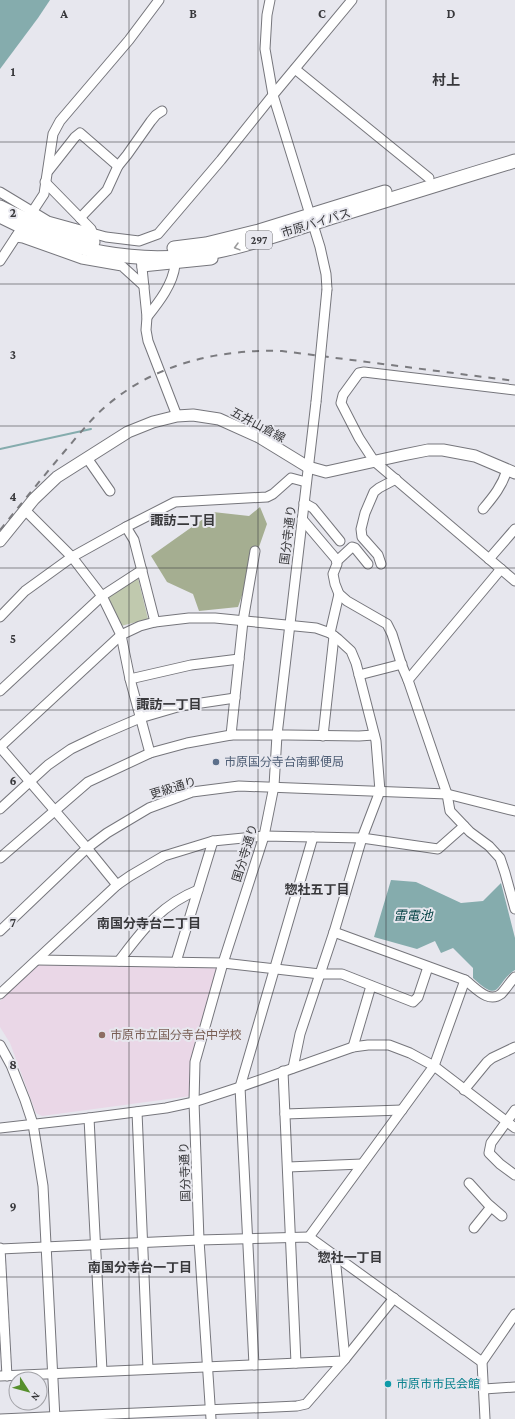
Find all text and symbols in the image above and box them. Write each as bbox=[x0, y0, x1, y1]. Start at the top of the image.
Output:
text: A bbox=[59, 6, 68, 21]
text: B bbox=[189, 6, 197, 21]
text: C bbox=[318, 6, 326, 21]
text: D bbox=[447, 6, 456, 21]
text: 1 bbox=[11, 64, 16, 79]
district label: 村上 bbox=[432, 72, 460, 88]
text: 2 bbox=[10, 205, 17, 220]
street label: 市原バイパス bbox=[280, 206, 352, 240]
road number: 297 bbox=[246, 231, 272, 249]
one-way arrow bbox=[234, 242, 240, 250]
text: 3 bbox=[10, 347, 16, 362]
street label: 五井山倉線 bbox=[228, 405, 288, 445]
text: 4 bbox=[9, 489, 17, 504]
street label: 国分寺通り bbox=[277, 504, 299, 566]
district label: 諏訪二丁目 bbox=[150, 513, 216, 528]
text: 5 bbox=[10, 631, 16, 646]
district label: 諏訪一丁目 bbox=[136, 697, 202, 712]
place label: 市原国分寺台南郵便局 bbox=[224, 755, 344, 769]
marker: 市原国分寺台南郵便局 bbox=[211, 757, 221, 767]
text: 6 bbox=[9, 773, 17, 788]
street label: 更級通り bbox=[148, 774, 198, 802]
street label: 国分寺通り bbox=[230, 822, 260, 884]
district label: 惣社五丁目 bbox=[284, 882, 350, 897]
water label: 雷電池 bbox=[393, 908, 434, 923]
text: 7 bbox=[10, 915, 16, 930]
district label: 南国分寺台二丁目 bbox=[97, 916, 201, 931]
place label: 市原市立国分寺台中学校 bbox=[110, 1028, 242, 1042]
marker: 市原市立国分寺台中学校 bbox=[97, 1030, 107, 1040]
text: 8 bbox=[9, 1057, 17, 1072]
street label: 国分寺通り bbox=[177, 1142, 193, 1202]
text: 9 bbox=[9, 1199, 17, 1214]
district label: 惣社一丁目 bbox=[317, 1250, 383, 1265]
district label: 南国分寺台一丁目 bbox=[88, 1260, 192, 1275]
north arrow bbox=[8, 1371, 48, 1411]
place label: 市原市市民会館 bbox=[396, 1377, 480, 1391]
marker: 市原市市民会館 bbox=[383, 1379, 393, 1389]
text: N bbox=[29, 1390, 43, 1404]

